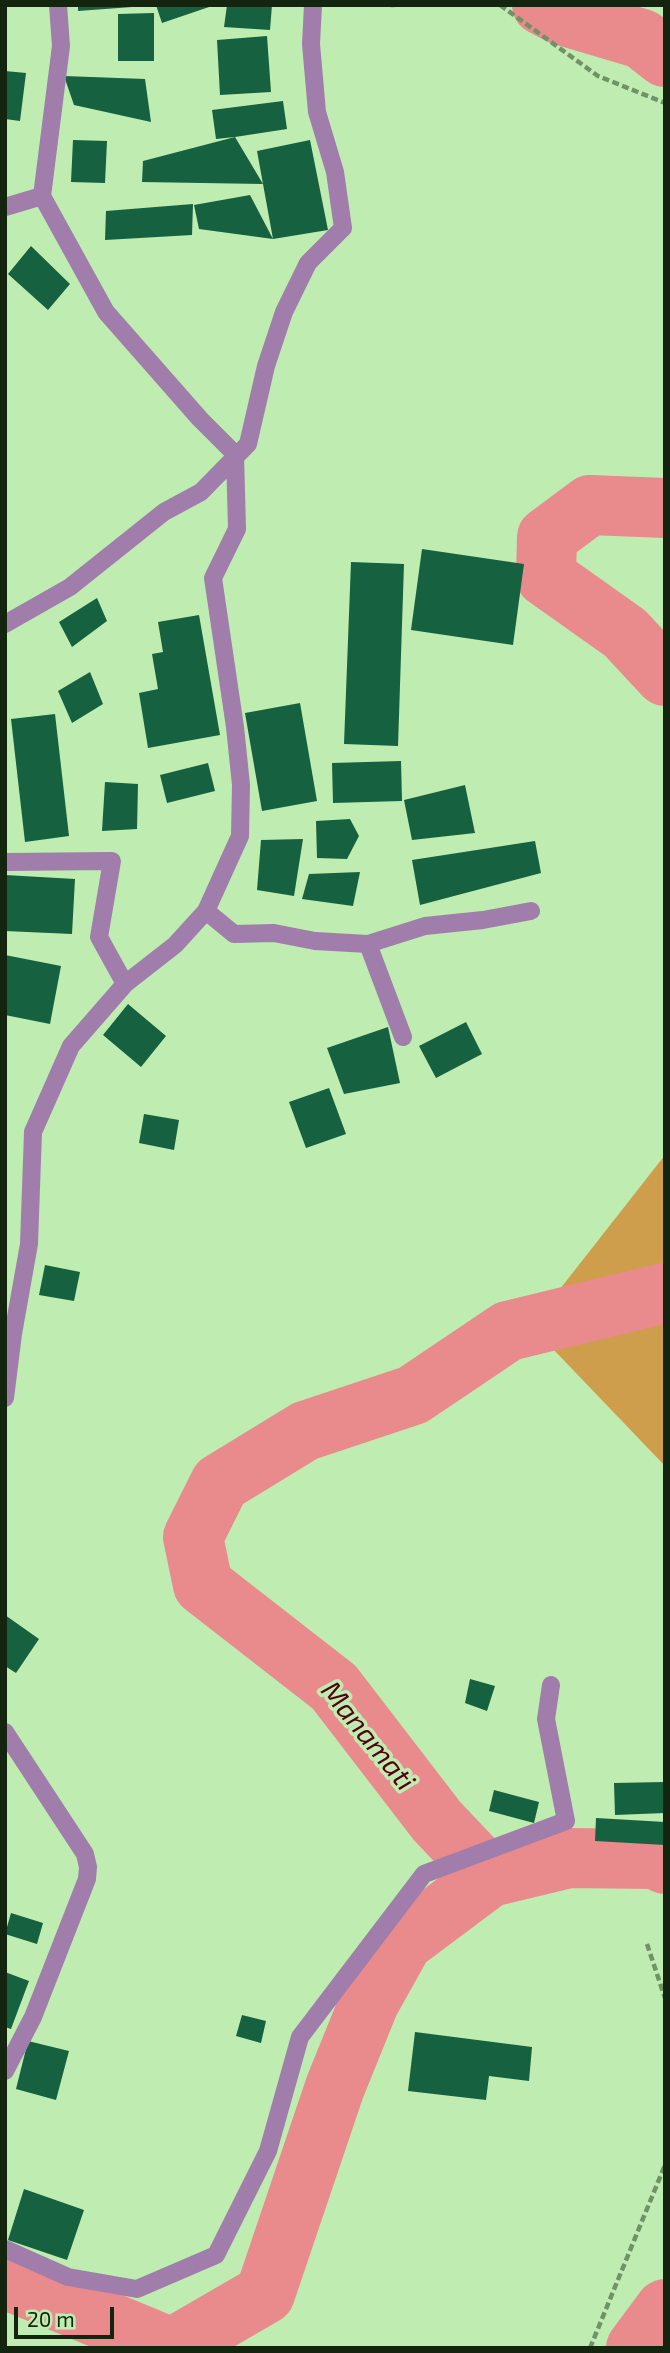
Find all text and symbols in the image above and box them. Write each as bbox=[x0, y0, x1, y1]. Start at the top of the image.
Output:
water label: Manamati bbox=[314, 1675, 422, 1797]
scale bar bbox=[18, 2294, 117, 2338]
text: 20 m bbox=[27, 2306, 75, 2331]

